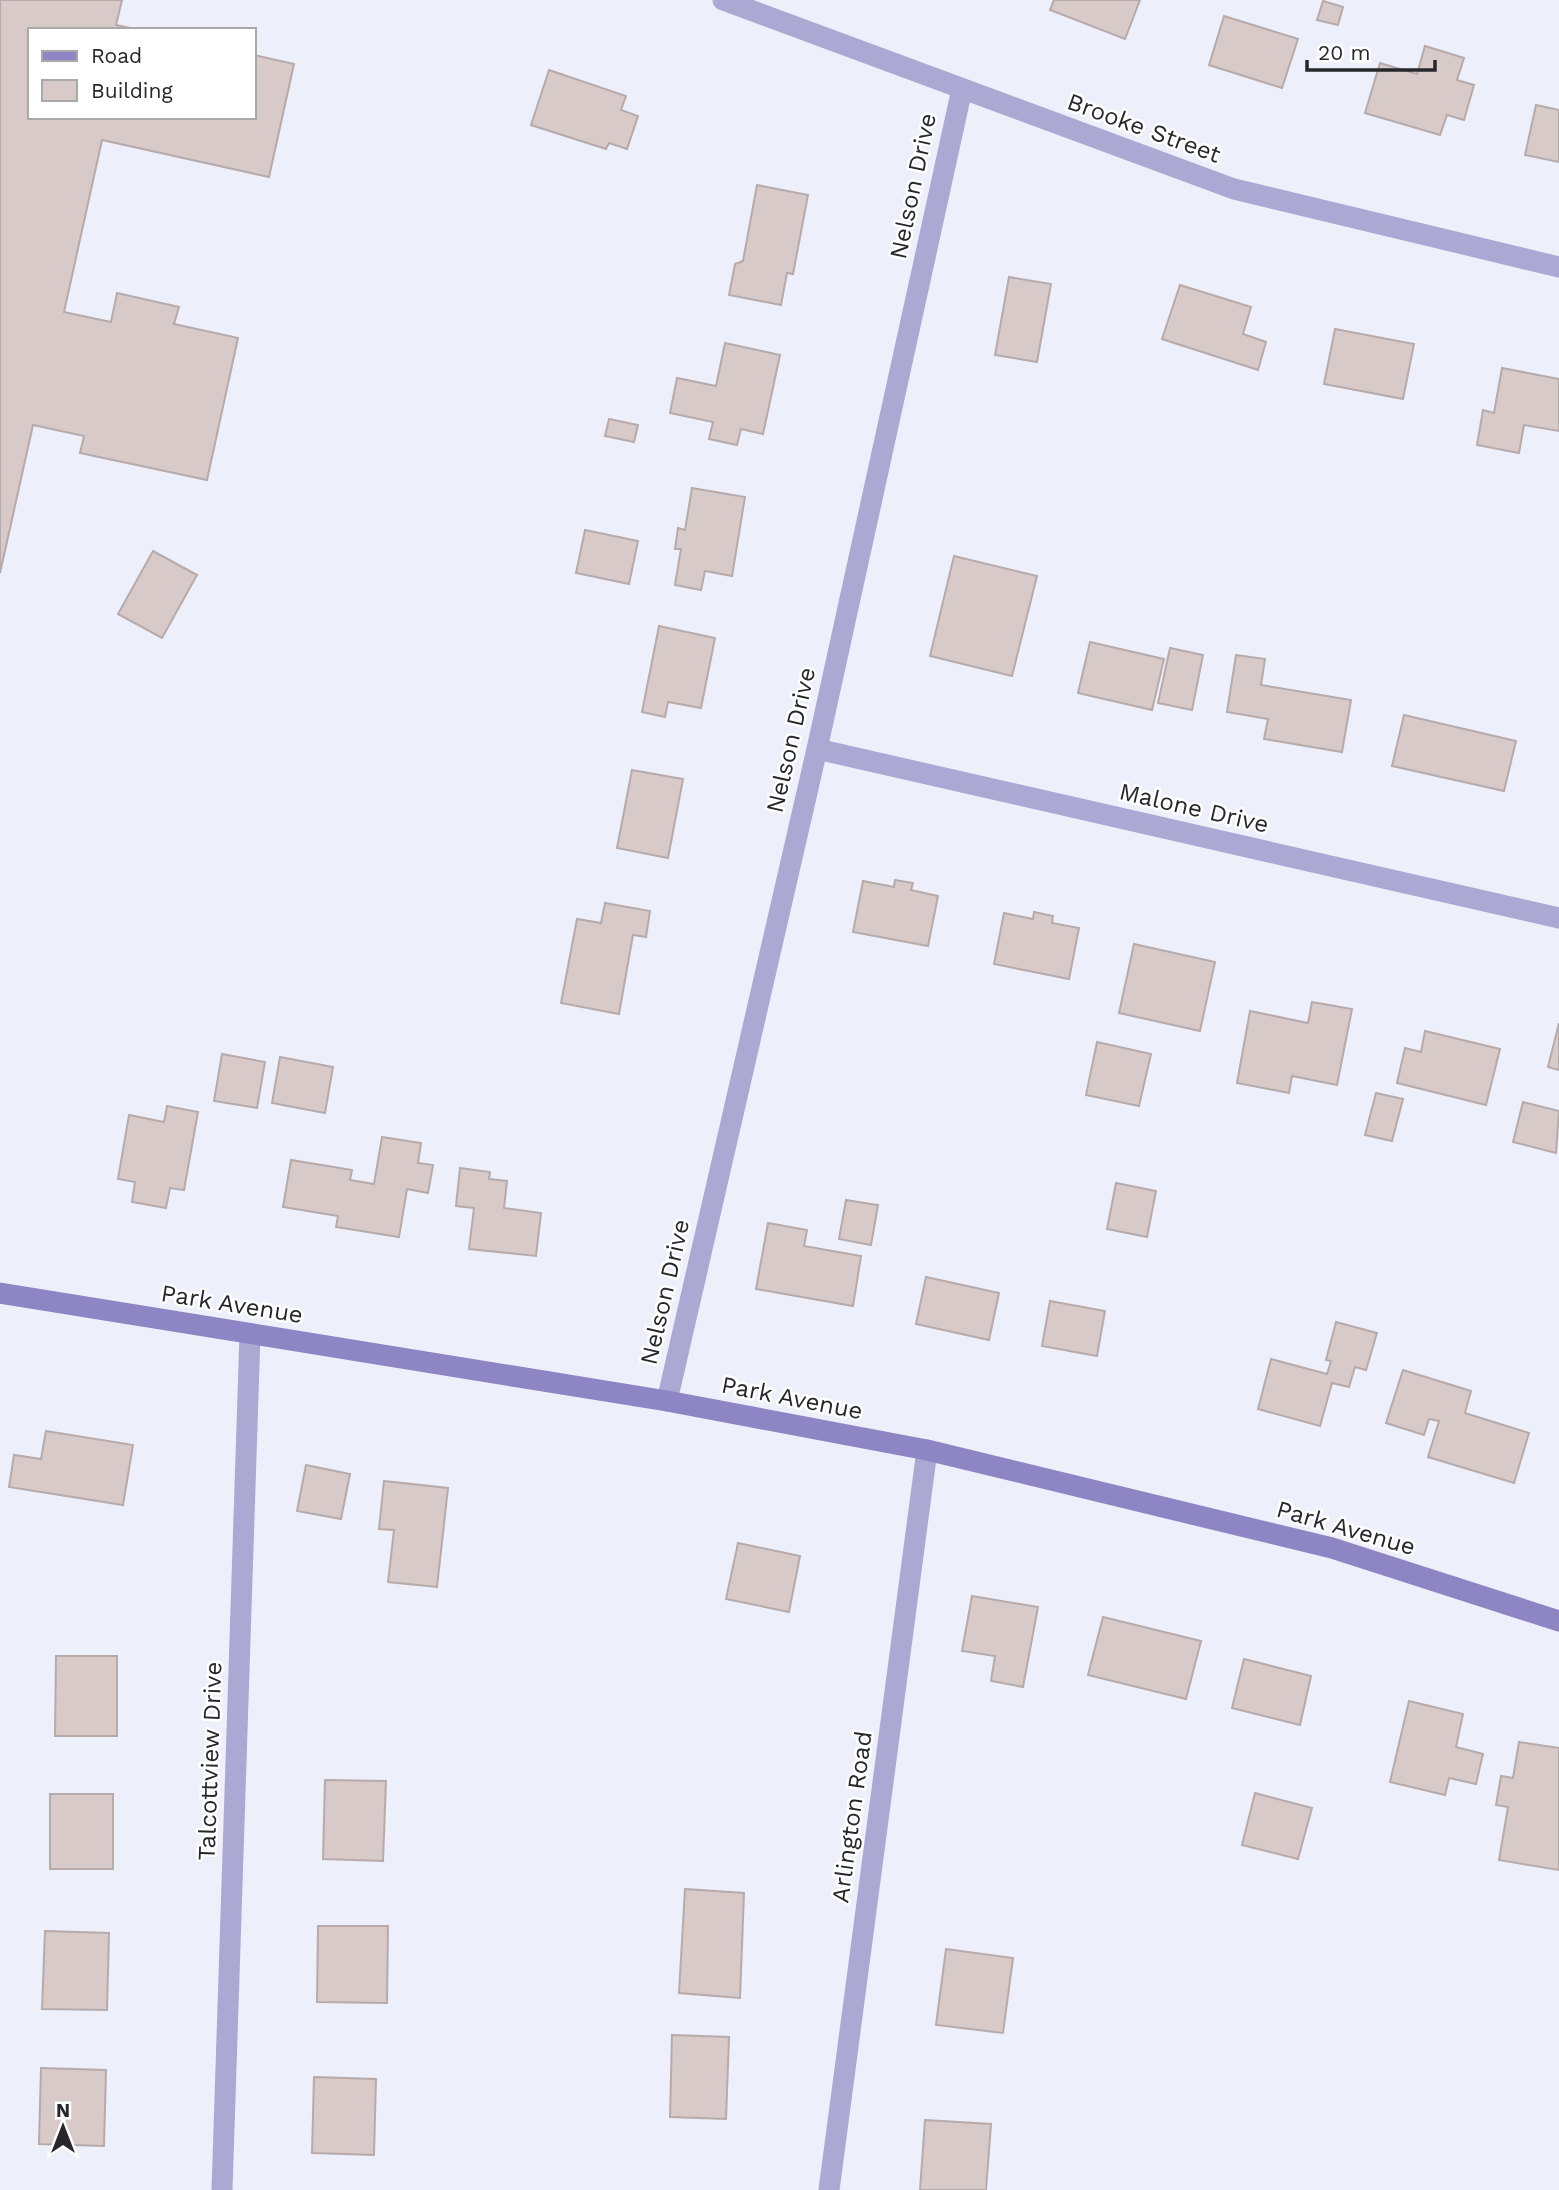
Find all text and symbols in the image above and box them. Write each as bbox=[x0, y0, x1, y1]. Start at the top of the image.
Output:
legend bbox=[28, 28, 256, 119]
scale bar bbox=[1307, 28, 1435, 72]
text: 20 m bbox=[1318, 40, 1370, 65]
text: Road bbox=[91, 43, 142, 68]
text: Building bbox=[91, 78, 173, 103]
street label: Brooke Street bbox=[1063, 87, 1225, 169]
street label: Nelson Drive bbox=[884, 111, 942, 261]
street label: Nelson Drive bbox=[761, 665, 821, 815]
street label: Malone Drive bbox=[1117, 777, 1271, 839]
street label: Nelson Drive bbox=[635, 1217, 695, 1367]
street label: Park Avenue bbox=[159, 1279, 305, 1329]
street label: Park Avenue bbox=[719, 1371, 865, 1425]
street label: Park Avenue bbox=[1273, 1495, 1419, 1561]
street label: Talcottview Drive bbox=[193, 1661, 227, 1861]
street label: Arlington Road bbox=[826, 1729, 878, 1905]
north arrow bbox=[28, 2092, 98, 2162]
text: N bbox=[56, 2099, 70, 2122]

